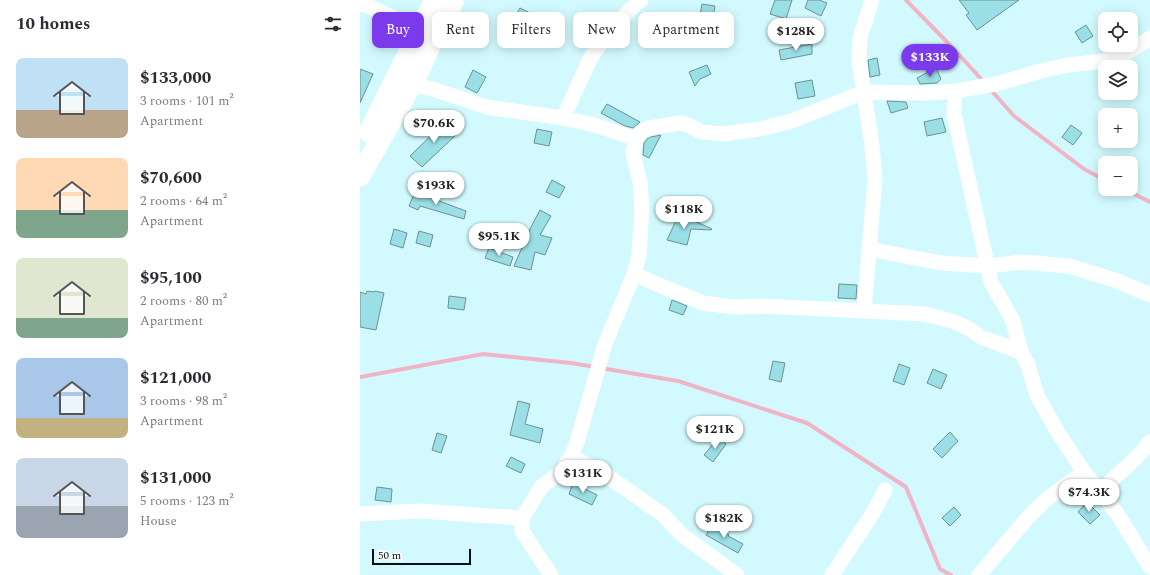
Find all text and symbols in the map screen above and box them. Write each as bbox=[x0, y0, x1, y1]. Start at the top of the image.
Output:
text: 10 homes bbox=[16, 11, 90, 37]
chip: Buy bbox=[372, 12, 424, 48]
chip: Rent bbox=[432, 12, 489, 48]
chip: Filters bbox=[497, 12, 565, 48]
chip: New bbox=[573, 12, 630, 48]
chip: Apartment bbox=[638, 12, 734, 48]
map controls bbox=[1098, 12, 1138, 196]
button: locate bbox=[1098, 12, 1138, 52]
icon: filters bbox=[322, 13, 344, 35]
pin: $128K bbox=[768, 18, 824, 52]
text: $128K bbox=[776, 21, 816, 41]
pin: $133K bbox=[902, 44, 958, 78]
text: $133K bbox=[910, 47, 950, 67]
button: layers bbox=[1098, 60, 1138, 100]
text: $133,000 bbox=[140, 65, 211, 91]
icon: home bbox=[48, 74, 96, 122]
text: 3 rooms · 101 m² bbox=[140, 91, 234, 111]
button: + bbox=[1098, 108, 1138, 148]
pin: $70.6K bbox=[401, 110, 467, 144]
text: Apartment bbox=[140, 111, 203, 131]
text: $70.6K bbox=[413, 113, 455, 133]
button: − bbox=[1098, 156, 1138, 196]
text: $70,600 bbox=[140, 165, 202, 191]
pin: $193K bbox=[408, 172, 464, 206]
icon: home bbox=[48, 174, 96, 222]
text: $193K bbox=[416, 175, 456, 195]
text: 2 rooms · 64 m² bbox=[140, 191, 227, 211]
pin: $118K bbox=[656, 196, 712, 230]
text: $118K bbox=[664, 199, 704, 219]
text: Apartment bbox=[140, 211, 203, 231]
pin: $95.1K bbox=[466, 223, 532, 257]
text: $95.1K bbox=[478, 226, 520, 246]
text: $95,100 bbox=[140, 265, 202, 291]
icon: home bbox=[48, 274, 96, 322]
text: 2 rooms · 80 m² bbox=[140, 291, 227, 311]
text: Apartment bbox=[140, 311, 203, 331]
text: $121,000 bbox=[140, 365, 211, 391]
icon: home bbox=[48, 374, 96, 422]
text: 3 rooms · 98 m² bbox=[140, 391, 227, 411]
text: Apartment bbox=[140, 411, 203, 431]
pin: $121K bbox=[687, 416, 743, 450]
text: $121K bbox=[695, 419, 735, 439]
pin: $131K bbox=[555, 460, 611, 494]
text: $131K bbox=[563, 463, 603, 483]
text: $131,000 bbox=[140, 465, 211, 491]
icon: home bbox=[48, 474, 96, 522]
pin: $74.3K bbox=[1056, 479, 1122, 513]
text: $74.3K bbox=[1068, 482, 1110, 502]
text: 5 rooms · 123 m² bbox=[140, 491, 234, 511]
pin: $182K bbox=[696, 505, 752, 539]
text: $182K bbox=[704, 508, 744, 528]
text: House bbox=[140, 511, 177, 531]
scale bar bbox=[372, 547, 471, 566]
text: 50 m bbox=[378, 547, 401, 564]

